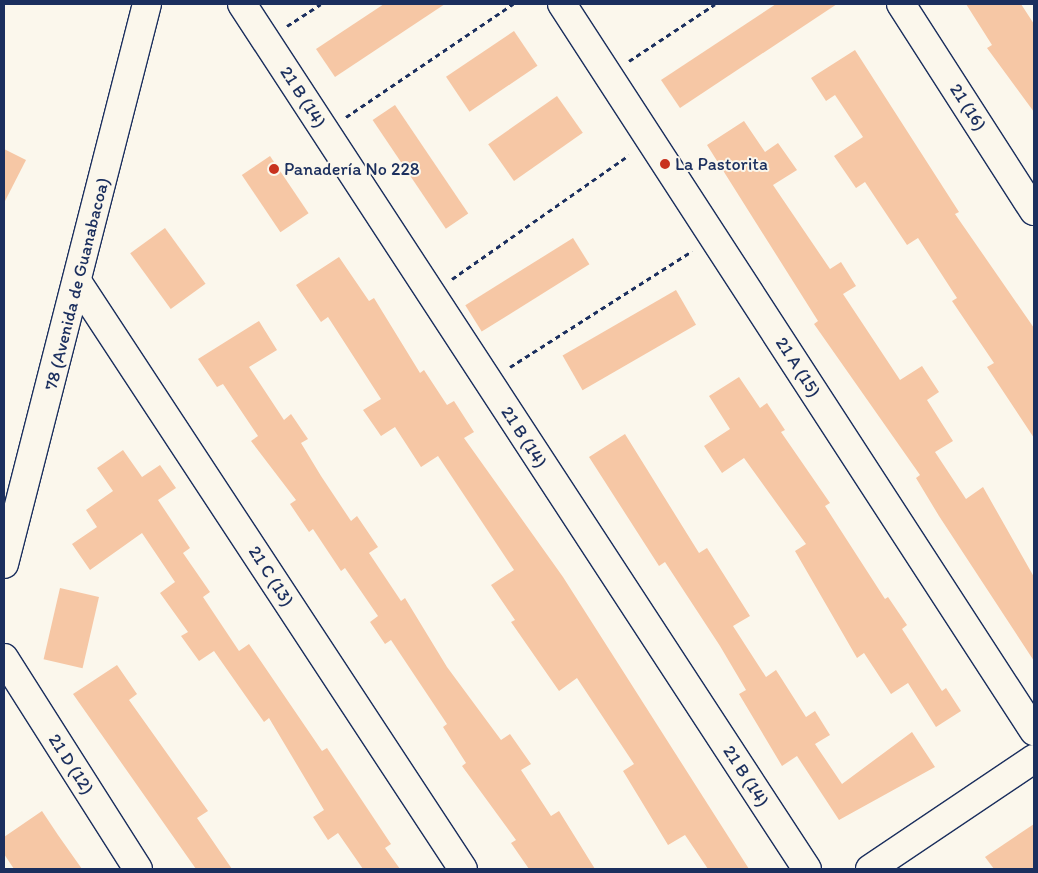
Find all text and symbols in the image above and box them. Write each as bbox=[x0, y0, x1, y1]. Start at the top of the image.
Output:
street label: 21 B (14) bbox=[275, 62, 331, 132]
street label: 21 (16) bbox=[945, 80, 991, 134]
place label: La Pastorita bbox=[675, 153, 768, 175]
place label: Panadería No 228 bbox=[284, 158, 420, 180]
marker: La Pastorita bbox=[659, 158, 671, 170]
marker: Panadería No 228 bbox=[268, 163, 280, 175]
street label: 78 (Avenida de Guanabacoa) bbox=[40, 175, 114, 393]
street label: 21 A (15) bbox=[771, 333, 825, 401]
street label: 21 B (14) bbox=[496, 402, 552, 472]
street label: 21 C (13) bbox=[244, 542, 298, 610]
street label: 21 D (12) bbox=[44, 730, 98, 798]
street label: 21 B (14) bbox=[718, 741, 774, 811]

